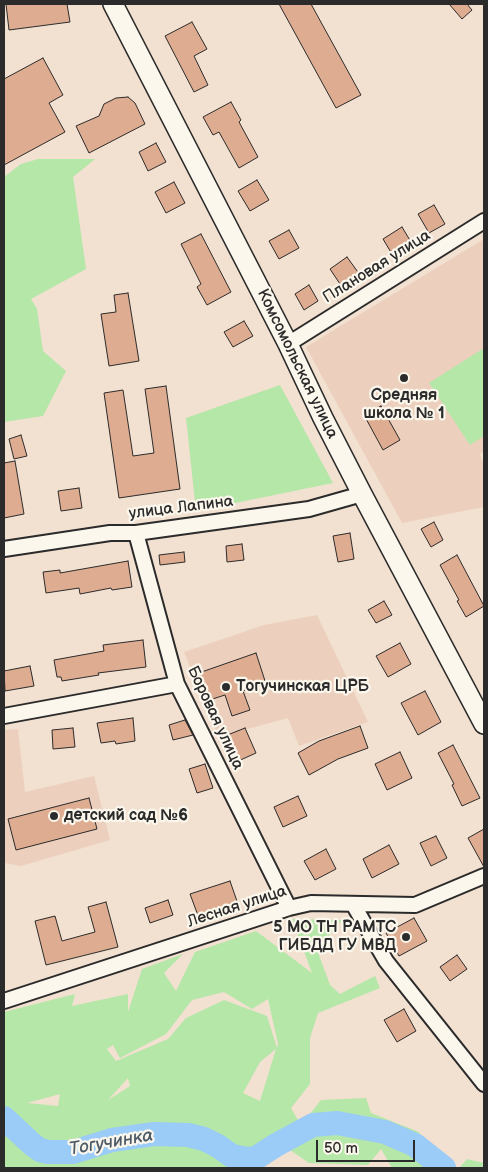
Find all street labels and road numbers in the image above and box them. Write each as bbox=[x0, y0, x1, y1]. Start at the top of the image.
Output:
street label: Плановая улица bbox=[320, 226, 434, 308]
street label: Комсомольская улица bbox=[252, 286, 342, 442]
street label: улица Лапина bbox=[128, 492, 234, 524]
street label: Боровая улица bbox=[183, 663, 247, 773]
street label: Лесная улица bbox=[185, 882, 289, 932]

